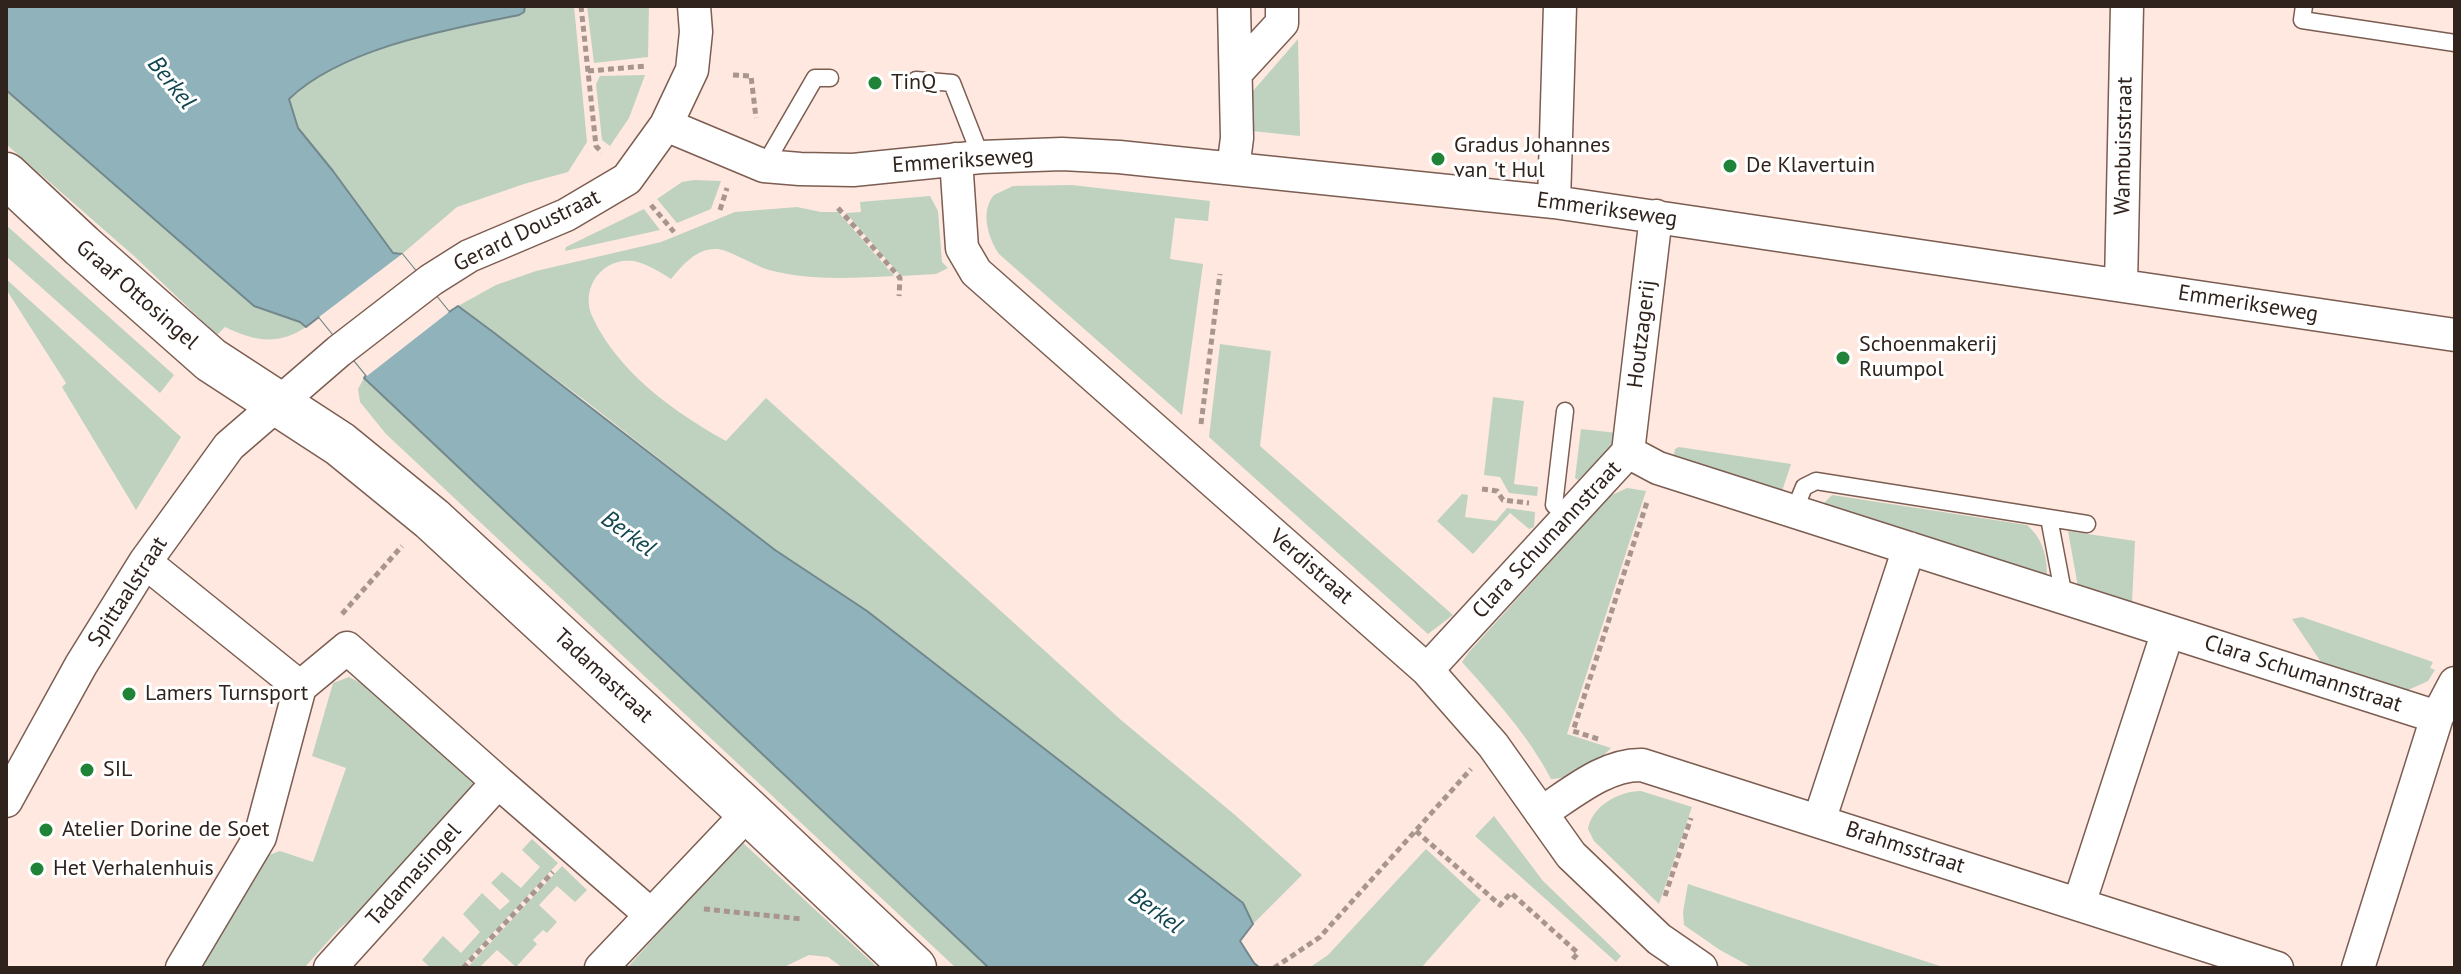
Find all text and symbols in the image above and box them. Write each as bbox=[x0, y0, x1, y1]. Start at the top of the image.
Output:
water label: Berkel bbox=[141, 51, 201, 115]
place label: TinQ bbox=[891, 70, 936, 96]
marker: TinQ bbox=[866, 74, 884, 92]
street label: Wambuisstraat bbox=[2110, 77, 2138, 215]
place label: Gradus Johannes van 't Hul bbox=[1454, 133, 1610, 184]
street label: Emmerikseweg bbox=[892, 143, 1034, 179]
marker: Gradus Johannes van 't Hul bbox=[1429, 150, 1447, 168]
place label: De Klavertuin bbox=[1746, 153, 1875, 179]
marker: De Klavertuin bbox=[1721, 157, 1739, 175]
street label: Gerard Doustraat bbox=[449, 184, 605, 278]
street label: Emmerikseweg bbox=[1535, 187, 1679, 233]
street label: Graaf Ottosingel bbox=[70, 235, 204, 355]
street label: Houtzagerij bbox=[1622, 278, 1662, 390]
street label: Emmerikseweg bbox=[2176, 280, 2320, 328]
place label: Schoenmakerij Ruumpol bbox=[1859, 332, 1997, 384]
marker: Schoenmakerij Ruumpol bbox=[1834, 349, 1852, 367]
street label: Clara Schumannstraat bbox=[1467, 456, 1627, 624]
water label: Berkel bbox=[595, 505, 661, 563]
street label: Verdistraat bbox=[1264, 524, 1358, 610]
street label: Spittaalstraat bbox=[83, 532, 173, 652]
street label: Tadamastraat bbox=[548, 623, 658, 729]
street label: Clara Schumannstraat bbox=[2201, 630, 2405, 718]
place label: Lamers Turnsport bbox=[145, 681, 308, 707]
marker: Lamers Turnsport bbox=[120, 685, 138, 703]
place label: SIL bbox=[103, 757, 132, 783]
marker: SIL bbox=[78, 761, 96, 779]
street label: Brahmsstraat bbox=[1842, 816, 1968, 880]
place label: Atelier Dorine de Soet bbox=[62, 817, 269, 843]
street label: Tadamasingel bbox=[361, 818, 467, 932]
marker: Atelier Dorine de Soet bbox=[37, 821, 55, 839]
place label: Het Verhalenhuis bbox=[53, 856, 214, 882]
marker: Het Verhalenhuis bbox=[28, 860, 46, 878]
water label: Berkel bbox=[1122, 882, 1188, 940]

